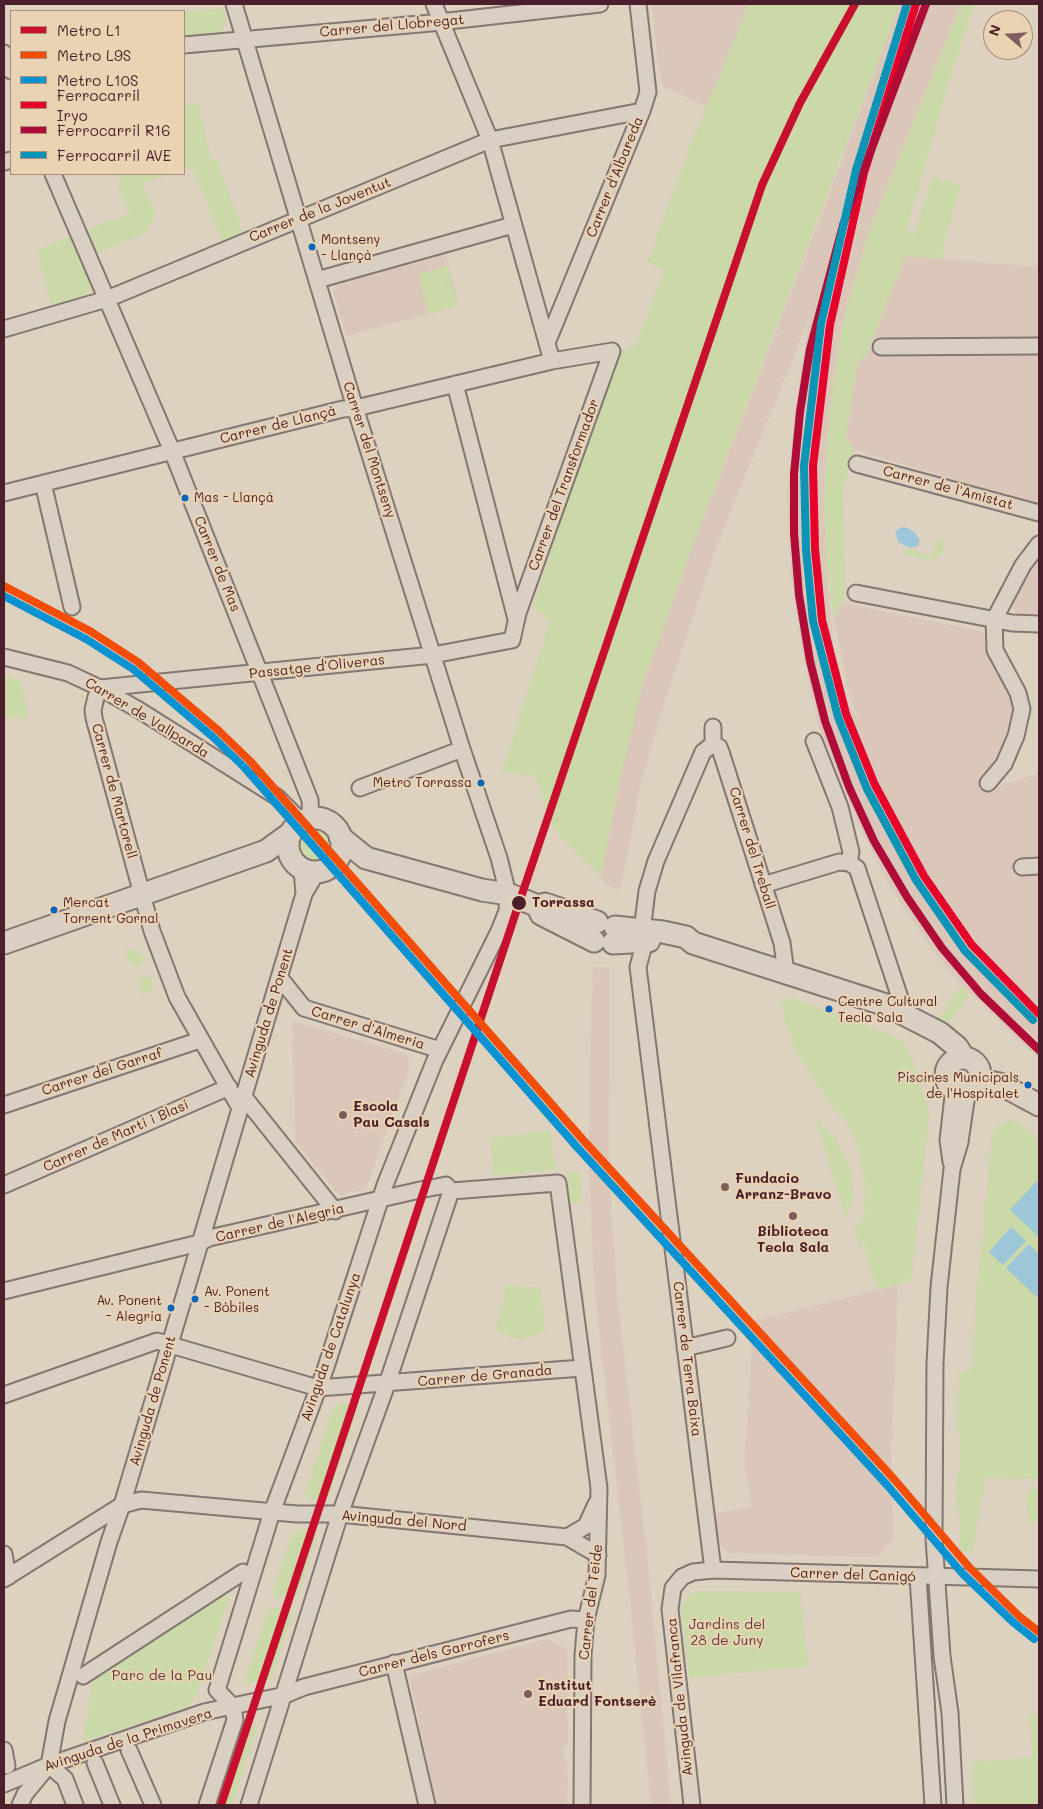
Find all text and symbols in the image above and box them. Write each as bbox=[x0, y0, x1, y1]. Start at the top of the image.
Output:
legend bbox=[10, 10, 185, 175]
north arrow bbox=[983, 10, 1033, 60]
street label: Carrer del Llobregat bbox=[319, 11, 465, 41]
text: Metro L1 bbox=[57, 20, 121, 40]
text: N bbox=[984, 22, 1005, 38]
text: Metro L9S bbox=[57, 45, 131, 65]
text: Metro L10S bbox=[57, 70, 138, 90]
text: Ferrocarril Iryo bbox=[57, 85, 140, 125]
street label: Carrer d'Albareda bbox=[583, 114, 647, 240]
text: Ferrocarril R16 bbox=[57, 120, 170, 140]
text: Ferrocarril AVE bbox=[57, 145, 171, 165]
street label: Carrer de la Joventut bbox=[247, 174, 393, 246]
place label: Montseny - Llançà bbox=[321, 232, 380, 263]
marker: Montseny - Llançà bbox=[307, 242, 317, 252]
street label: Carrer del Montseny bbox=[339, 380, 399, 520]
street label: Carrer del Transformador bbox=[525, 397, 603, 573]
street label: Carrer de Llançà bbox=[218, 402, 338, 448]
street label: Carrer de l'Amistat bbox=[881, 462, 1015, 514]
place label: Mas - Llançà bbox=[194, 490, 274, 506]
marker: Mas - Llançà bbox=[180, 493, 190, 503]
street label: Carrer de Mas bbox=[190, 514, 244, 614]
street label: Passatge d'Oliveras bbox=[248, 652, 386, 682]
street label: Carrer de Vallparda bbox=[82, 674, 212, 762]
street label: Carrer de Martorell bbox=[88, 722, 140, 860]
place label: Metro Torrassa bbox=[373, 775, 472, 791]
marker: Metro Torrassa bbox=[476, 778, 486, 788]
street label: Carrer del Treball bbox=[725, 785, 779, 911]
marker: Torrassa bbox=[510, 894, 528, 912]
place label: Mercat Torrent Gornal bbox=[63, 895, 159, 926]
place label: Torrassa bbox=[532, 895, 595, 911]
marker: Mercat Torrent Gornal bbox=[49, 905, 59, 915]
street label: Avinguda de Ponent bbox=[241, 946, 297, 1080]
place label: Centre Cultural Tecla Sala bbox=[838, 994, 937, 1025]
street label: Carrer d'Almeria bbox=[309, 1003, 427, 1053]
marker: Centre Cultural Tecla Sala bbox=[824, 1004, 834, 1014]
street label: Carrer del Garraf bbox=[40, 1045, 164, 1099]
place label: Piscines Municipals de l'Hospitalet bbox=[897, 1070, 1019, 1101]
marker: Piscines Municipals de l'Hospitalet bbox=[1023, 1080, 1033, 1090]
street label: Carrer de Martí i Blasi bbox=[41, 1096, 191, 1176]
place label: Escola Pau Casals bbox=[353, 1099, 430, 1132]
marker: Escola Pau Casals bbox=[337, 1109, 349, 1121]
place label: Fundacio Arranz-Bravo bbox=[735, 1171, 831, 1204]
marker: Fundacio Arranz-Bravo bbox=[719, 1181, 731, 1193]
street label: Carrer de l'Alegria bbox=[214, 1200, 346, 1246]
marker: Biblioteca Tecla Sala bbox=[787, 1210, 799, 1222]
place label: Biblioteca Tecla Sala bbox=[757, 1224, 829, 1256]
street label: Avinguda de Catalunya bbox=[298, 1270, 364, 1424]
street label: Carrer de Terra Baixa bbox=[669, 1280, 705, 1438]
place label: Av. Ponent - Bòbiles bbox=[204, 1284, 270, 1315]
place label: Av. Ponent - Alegria bbox=[96, 1293, 162, 1324]
marker: Av. Ponent - Bòbiles bbox=[190, 1294, 200, 1304]
marker: Av. Ponent - Alegria bbox=[166, 1303, 176, 1313]
street label: Avinguda de Ponent bbox=[126, 1334, 180, 1468]
street label: Carrer de Granada bbox=[417, 1362, 553, 1390]
street label: Avinguda del Nord bbox=[341, 1507, 467, 1535]
street label: Carrer del Teide bbox=[576, 1543, 606, 1661]
street label: Carrer del Canigó bbox=[790, 1564, 916, 1586]
street label: Avinguda de Vilafranca bbox=[663, 1617, 697, 1777]
park label: Jardins del 28 de Juny bbox=[689, 1617, 765, 1650]
street label: Carrer dels Garrofers bbox=[357, 1627, 511, 1681]
park label: Parc de la Pau bbox=[112, 1668, 212, 1684]
place label: Institut Eduard Fontserè bbox=[538, 1678, 656, 1710]
marker: Institut Eduard Fontserè bbox=[522, 1688, 534, 1700]
street label: Avinguda de la Primavera bbox=[42, 1705, 214, 1775]

